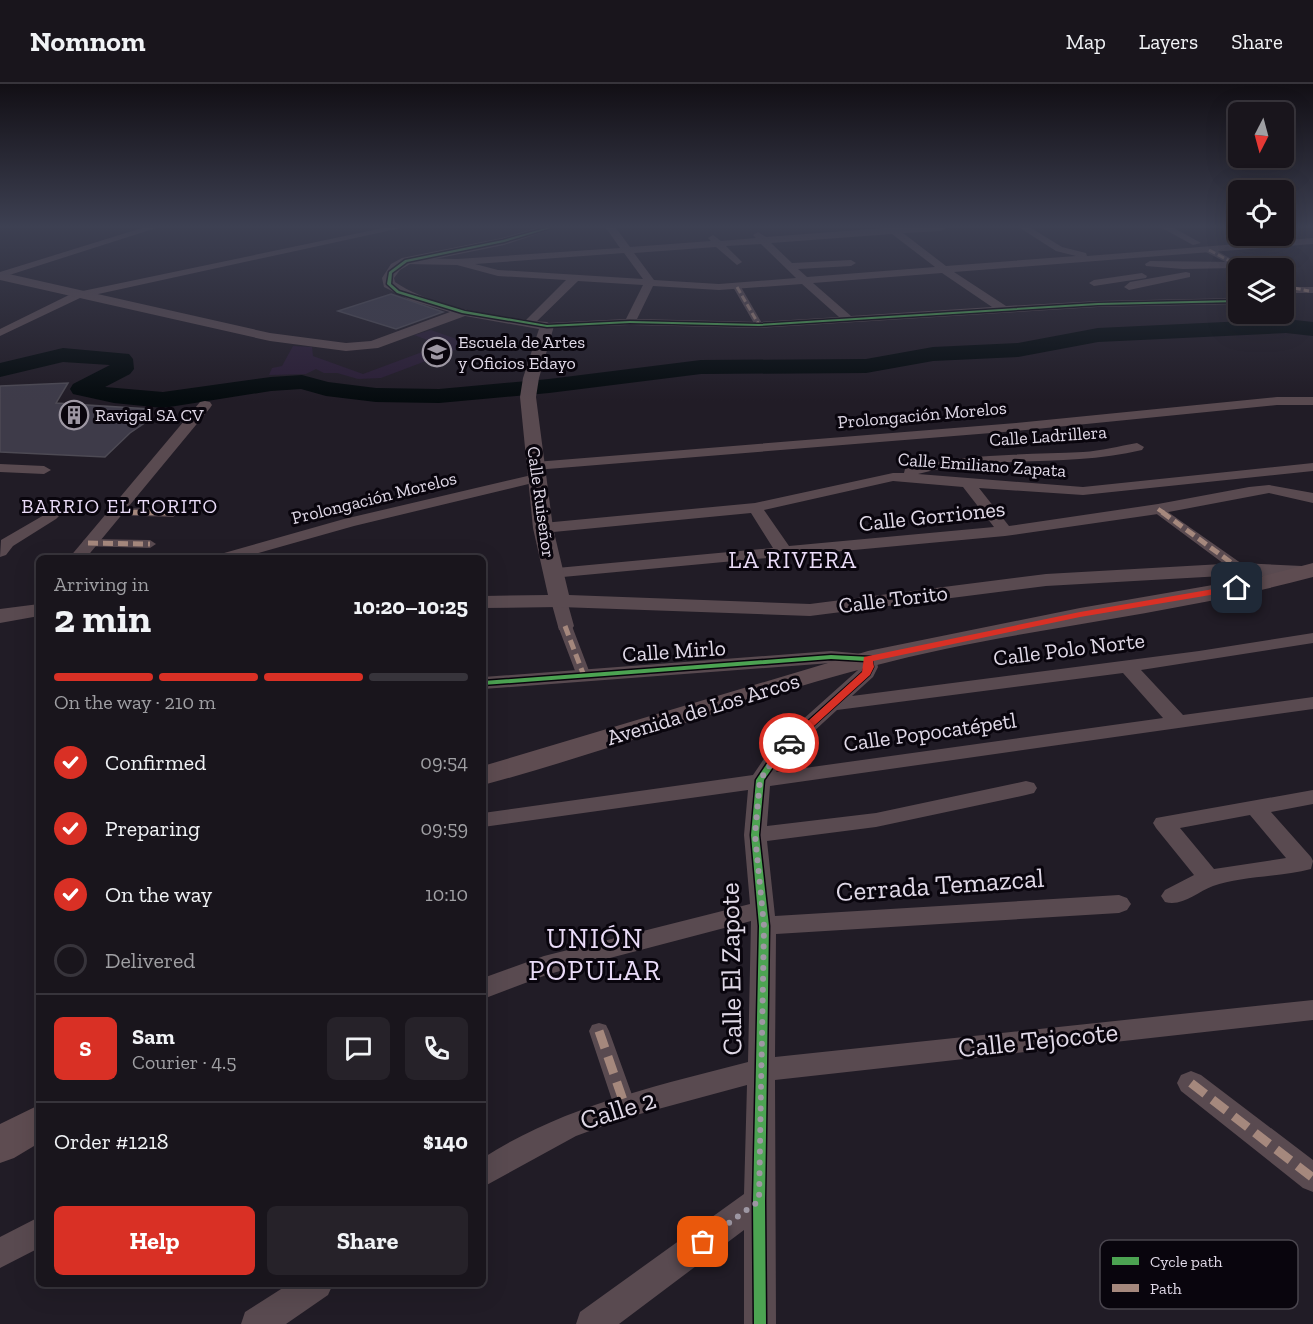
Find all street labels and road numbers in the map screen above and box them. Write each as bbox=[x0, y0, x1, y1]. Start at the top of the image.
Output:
street label: Prolongación Morelos bbox=[837, 397, 1008, 433]
street label: Calle Ladrillera bbox=[989, 421, 1108, 451]
street label: Calle Ruiseñor bbox=[522, 445, 560, 559]
street label: Calle Emiliano Zapata bbox=[897, 448, 1067, 482]
street label: Prolongación Morelos bbox=[289, 467, 459, 529]
street label: Calle Gorriones bbox=[858, 495, 1006, 537]
street label: Calle Torito bbox=[837, 579, 949, 619]
street label: Calle Polo Norte bbox=[992, 626, 1146, 672]
street label: Calle Mirlo bbox=[621, 634, 727, 668]
street label: Avenida de Los Arcos bbox=[603, 667, 803, 751]
street label: Calle Popocatépetl bbox=[842, 706, 1018, 758]
street label: Cerrada Temazcal bbox=[835, 862, 1045, 908]
street label: Calle El Zapote bbox=[713, 882, 749, 1056]
street label: Calle Tejocote bbox=[956, 1016, 1120, 1064]
street label: Calle 2 bbox=[576, 1083, 660, 1137]

